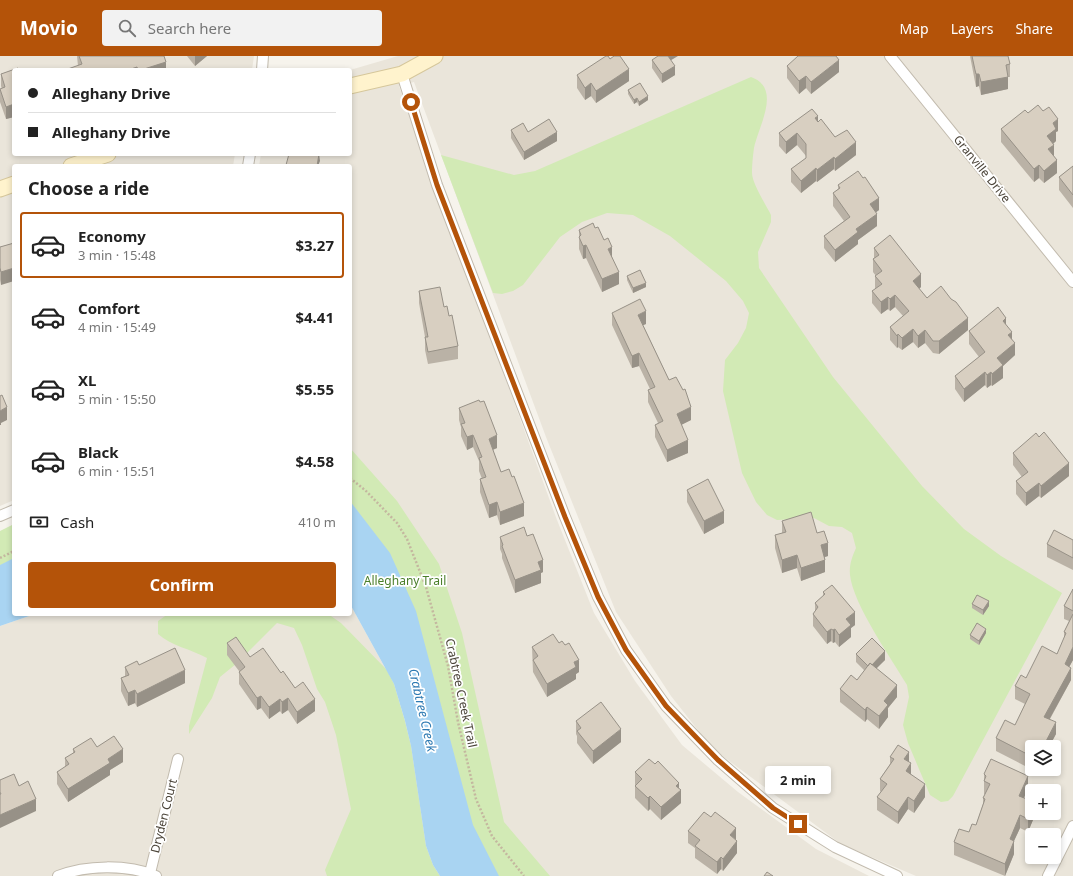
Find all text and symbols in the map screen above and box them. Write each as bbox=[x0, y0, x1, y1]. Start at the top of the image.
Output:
search box bbox=[102, 10, 382, 46]
text: Movio bbox=[20, 15, 78, 41]
icon: search bbox=[116, 17, 138, 39]
text: Search here bbox=[148, 18, 231, 38]
text: Map bbox=[900, 19, 929, 38]
text: Layers bbox=[951, 19, 993, 38]
text: Share bbox=[1015, 19, 1053, 38]
text: Alleghany Drive bbox=[52, 83, 170, 103]
route start bbox=[402, 93, 420, 111]
text: Alleghany Drive bbox=[52, 122, 170, 142]
street label: Granville Drive bbox=[950, 131, 1015, 206]
text: Choose a ride bbox=[28, 176, 149, 200]
text: Economy bbox=[78, 226, 146, 246]
icon: car bbox=[30, 227, 66, 263]
text: $3.27 bbox=[295, 235, 334, 255]
text: 3 min · 15:48 bbox=[78, 246, 156, 264]
text: Comfort bbox=[78, 298, 140, 318]
icon: car bbox=[30, 299, 66, 335]
text: $4.41 bbox=[295, 307, 334, 327]
text: 4 min · 15:49 bbox=[78, 318, 156, 336]
text: XL bbox=[78, 370, 96, 390]
icon: car bbox=[30, 371, 66, 407]
text: $5.55 bbox=[295, 379, 334, 399]
text: 5 min · 15:50 bbox=[78, 390, 156, 408]
text: Black bbox=[78, 442, 118, 462]
icon: car bbox=[30, 443, 66, 479]
text: $4.58 bbox=[295, 451, 334, 471]
text: 6 min · 15:51 bbox=[78, 462, 156, 480]
icon: cash bbox=[28, 511, 50, 533]
text: Cash bbox=[60, 512, 94, 532]
text: 410 m bbox=[298, 513, 336, 531]
button: Confirm bbox=[28, 562, 336, 608]
park label: Alleghany Trail bbox=[364, 572, 446, 589]
street label: Crabtree Creek Trail bbox=[442, 637, 481, 749]
water label: Crabtree Creek bbox=[405, 667, 441, 754]
map controls bbox=[1025, 740, 1061, 864]
button: layers bbox=[1025, 740, 1061, 776]
callout: 2 min bbox=[765, 766, 831, 794]
text: 2 min bbox=[780, 771, 816, 789]
street label: Dryden Court bbox=[146, 776, 181, 855]
button: + bbox=[1025, 784, 1061, 820]
route end bbox=[789, 815, 807, 833]
button: − bbox=[1025, 828, 1061, 864]

